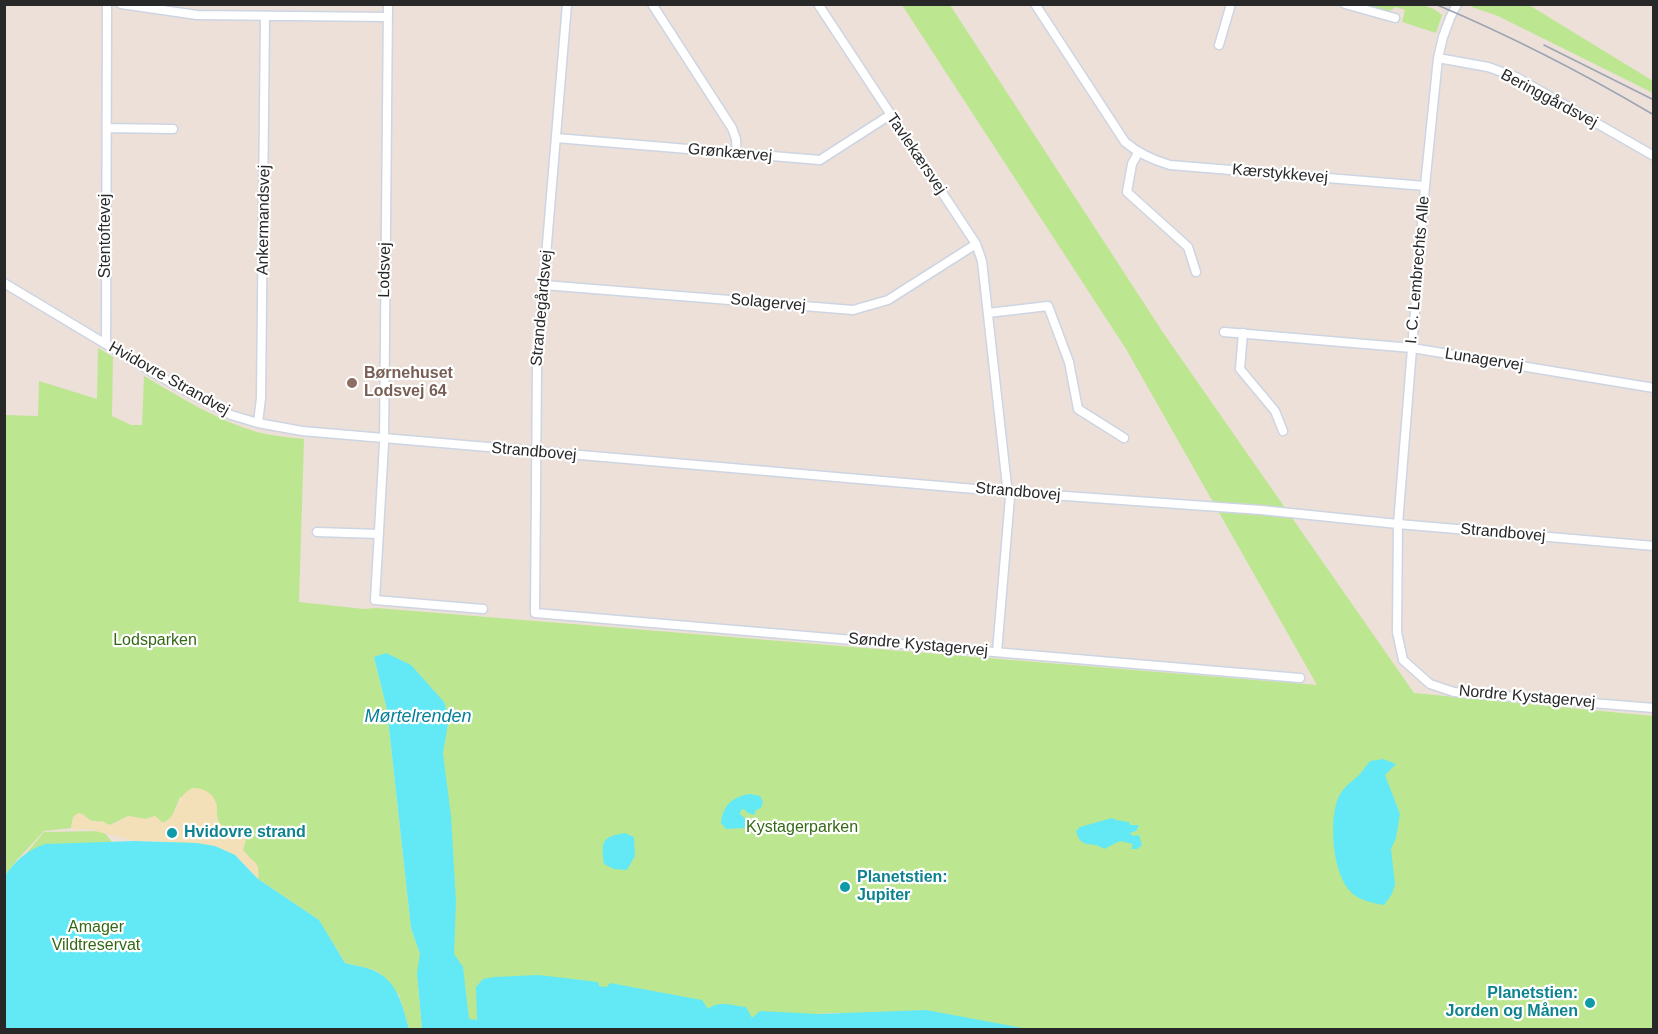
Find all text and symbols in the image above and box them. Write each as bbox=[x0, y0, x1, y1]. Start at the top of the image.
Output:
street label: Beringgårdsvej bbox=[1497, 65, 1601, 133]
street label: Tavlekærsvej bbox=[882, 110, 950, 198]
street label: Grønkærvej bbox=[687, 140, 773, 166]
street label: Kærstykkevej bbox=[1231, 160, 1329, 188]
street label: Ankermandsvej bbox=[253, 165, 275, 275]
street label: Stentoftevej bbox=[96, 194, 116, 278]
street label: I. C. Lembrechts Alle bbox=[1402, 195, 1434, 345]
street label: Lodsvej bbox=[375, 242, 395, 298]
street label: Strandegårdsvej bbox=[527, 249, 557, 367]
street label: Solagervej bbox=[730, 290, 806, 316]
street label: Hvidovre Strandvej bbox=[105, 338, 233, 420]
street label: Lunagervej bbox=[1443, 344, 1525, 376]
place label: Børnehuset Lodsvej 64 bbox=[364, 364, 453, 402]
marker: Børnehuset Lodsvej 64 bbox=[345, 376, 359, 390]
street label: Strandbovej bbox=[491, 439, 577, 465]
street label: Strandbovej bbox=[975, 479, 1061, 505]
street label: Strandbovej bbox=[1460, 520, 1546, 546]
street label: Søndre Kystagervej bbox=[847, 629, 989, 661]
park label: Lodsparken bbox=[113, 631, 197, 651]
street label: Nordre Kystagervej bbox=[1458, 681, 1596, 713]
water label: Mørtelrenden bbox=[364, 706, 472, 728]
park label: Kystagerparken bbox=[746, 818, 858, 838]
place label: Hvidovre strand bbox=[184, 823, 306, 843]
marker: Hvidovre strand bbox=[165, 826, 179, 840]
place label: Planetstien: Jupiter bbox=[857, 868, 948, 906]
marker: Planetstien: Jupiter bbox=[838, 880, 852, 894]
park label: Amager Vildtreservat bbox=[52, 918, 140, 956]
place label: Planetstien: Jorden og Månen bbox=[1446, 984, 1578, 1022]
marker: Planetstien: Jorden og Månen bbox=[1583, 996, 1597, 1010]

